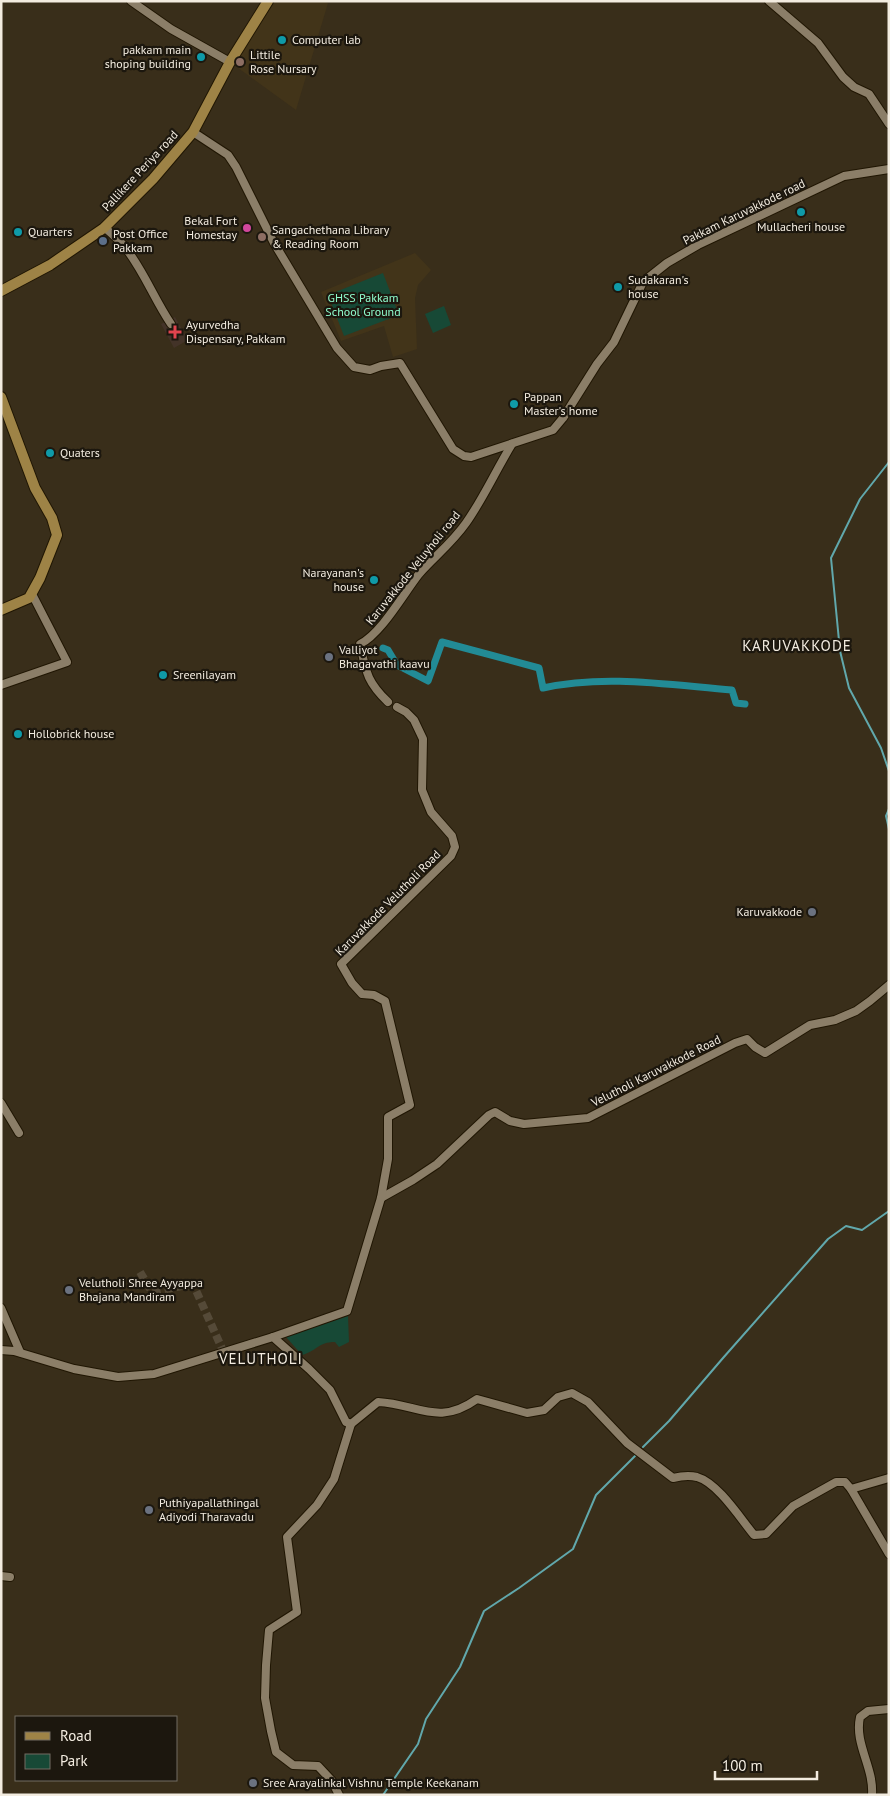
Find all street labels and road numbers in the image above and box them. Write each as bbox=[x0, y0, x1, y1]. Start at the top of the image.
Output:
street label: Pallikere Periya road bbox=[98, 127, 181, 214]
street label: Pakkam Karuvakkode road bbox=[680, 175, 807, 248]
street label: Karuvakkode Veluyholi road bbox=[362, 508, 463, 628]
street label: Karuvakkode Velutholi Road bbox=[332, 847, 444, 959]
street label: Velutholi Karuvakkode Road bbox=[588, 1031, 723, 1110]

